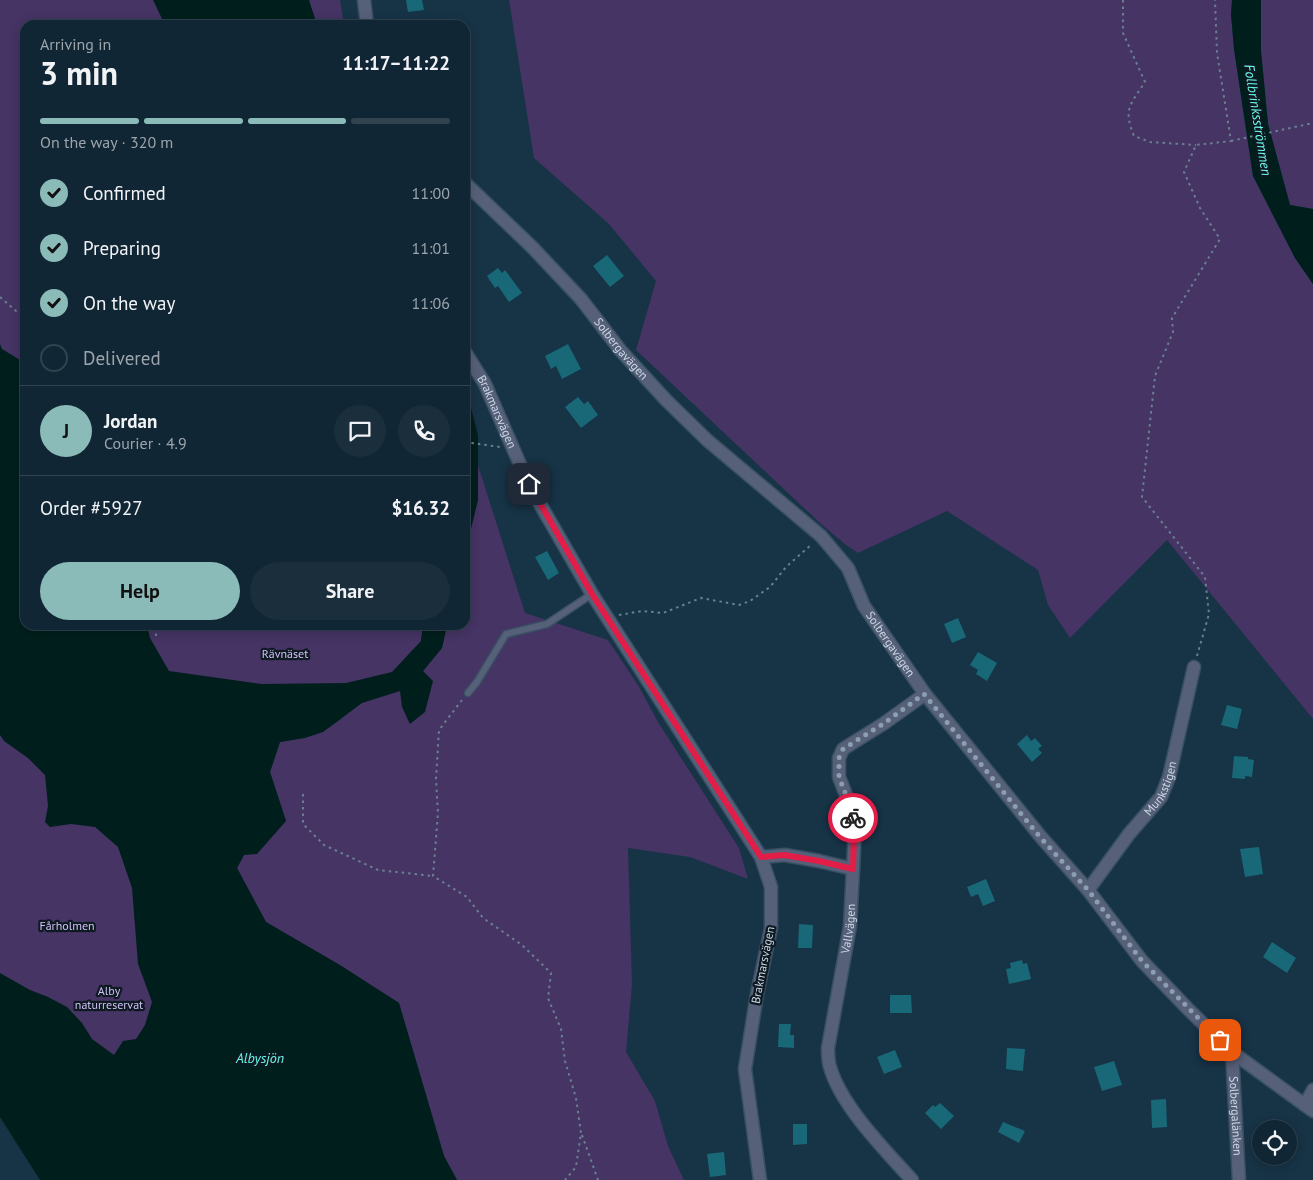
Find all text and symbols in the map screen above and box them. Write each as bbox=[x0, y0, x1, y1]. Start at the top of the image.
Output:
text: Arriving in bbox=[40, 34, 111, 54]
text: 11:17–11:22 bbox=[342, 51, 450, 75]
text: 3 min bbox=[40, 52, 118, 94]
water label: Follbrinksströmmen bbox=[1240, 63, 1276, 177]
text: On the way · 320 m bbox=[40, 132, 173, 152]
icon: check bbox=[40, 179, 68, 207]
text: Confirmed bbox=[83, 181, 166, 205]
text: 11:00 bbox=[412, 183, 450, 203]
icon: check bbox=[40, 234, 68, 262]
text: Preparing bbox=[83, 236, 161, 260]
text: 11:01 bbox=[412, 238, 450, 258]
icon: check bbox=[40, 289, 68, 317]
text: On the way bbox=[83, 291, 175, 315]
text: 11:06 bbox=[412, 293, 450, 313]
street label: Solbergavägen bbox=[591, 315, 652, 383]
text: Delivered bbox=[83, 346, 161, 370]
street label: Brakmarsvägen bbox=[474, 372, 520, 451]
button: chat bbox=[334, 405, 386, 457]
button: phone bbox=[398, 405, 450, 457]
text: Jordan bbox=[104, 409, 157, 433]
text: J bbox=[63, 419, 69, 443]
text: Courier · 4.9 bbox=[104, 433, 187, 453]
pin bbox=[508, 463, 550, 505]
icon: home bbox=[515, 470, 543, 498]
text: Order #5927 bbox=[40, 496, 143, 520]
text: $16.32 bbox=[391, 496, 450, 520]
button: Help bbox=[40, 562, 240, 620]
button: Share bbox=[250, 562, 450, 620]
street label: Solbergavägen bbox=[863, 608, 919, 679]
park label: Rävnäset bbox=[262, 646, 308, 661]
street label: Munkstigen bbox=[1140, 760, 1179, 818]
courier bbox=[828, 793, 878, 843]
icon: bike bbox=[839, 804, 867, 832]
street label: Vallvägen bbox=[837, 903, 858, 956]
park label: Fårholmen bbox=[39, 918, 95, 933]
street label: Brakmarsvägen bbox=[748, 925, 777, 1005]
park label: Alby naturreservat bbox=[75, 983, 143, 1012]
pin bbox=[1199, 1019, 1241, 1061]
icon: bag bbox=[1206, 1026, 1234, 1054]
water label: Albysjön bbox=[235, 1049, 284, 1067]
street label: Solbergalänken bbox=[1226, 1076, 1246, 1156]
map controls bbox=[1252, 1120, 1297, 1165]
button: locate bbox=[1252, 1120, 1297, 1165]

